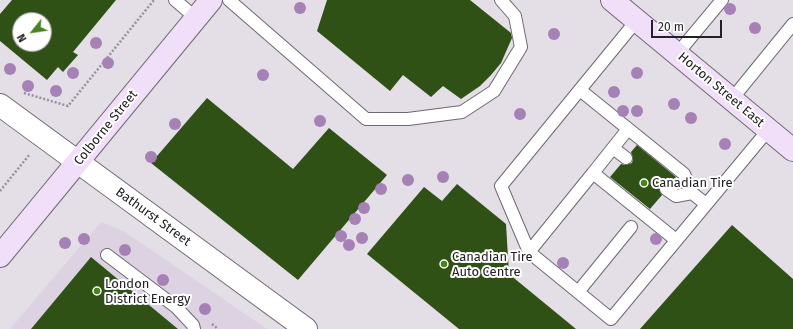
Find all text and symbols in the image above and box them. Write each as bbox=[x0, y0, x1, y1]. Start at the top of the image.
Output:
north arrow bbox=[12, 12, 52, 52]
scale bar bbox=[653, 12, 724, 38]
text: 20 m bbox=[658, 20, 684, 34]
text: N bbox=[15, 31, 29, 44]
street label: Horton Street East bbox=[675, 49, 767, 131]
street label: Colborne Street bbox=[71, 87, 141, 169]
place label: Canadian Tire bbox=[652, 175, 733, 191]
marker: Canadian Tire bbox=[639, 178, 649, 188]
street label: Bathurst Street bbox=[112, 184, 194, 250]
place label: Canadian Tire Auto Centre bbox=[452, 249, 533, 280]
marker: Canadian Tire Auto Centre bbox=[439, 259, 449, 269]
place label: London District Energy bbox=[105, 276, 190, 307]
marker: London District Energy bbox=[92, 286, 102, 296]

